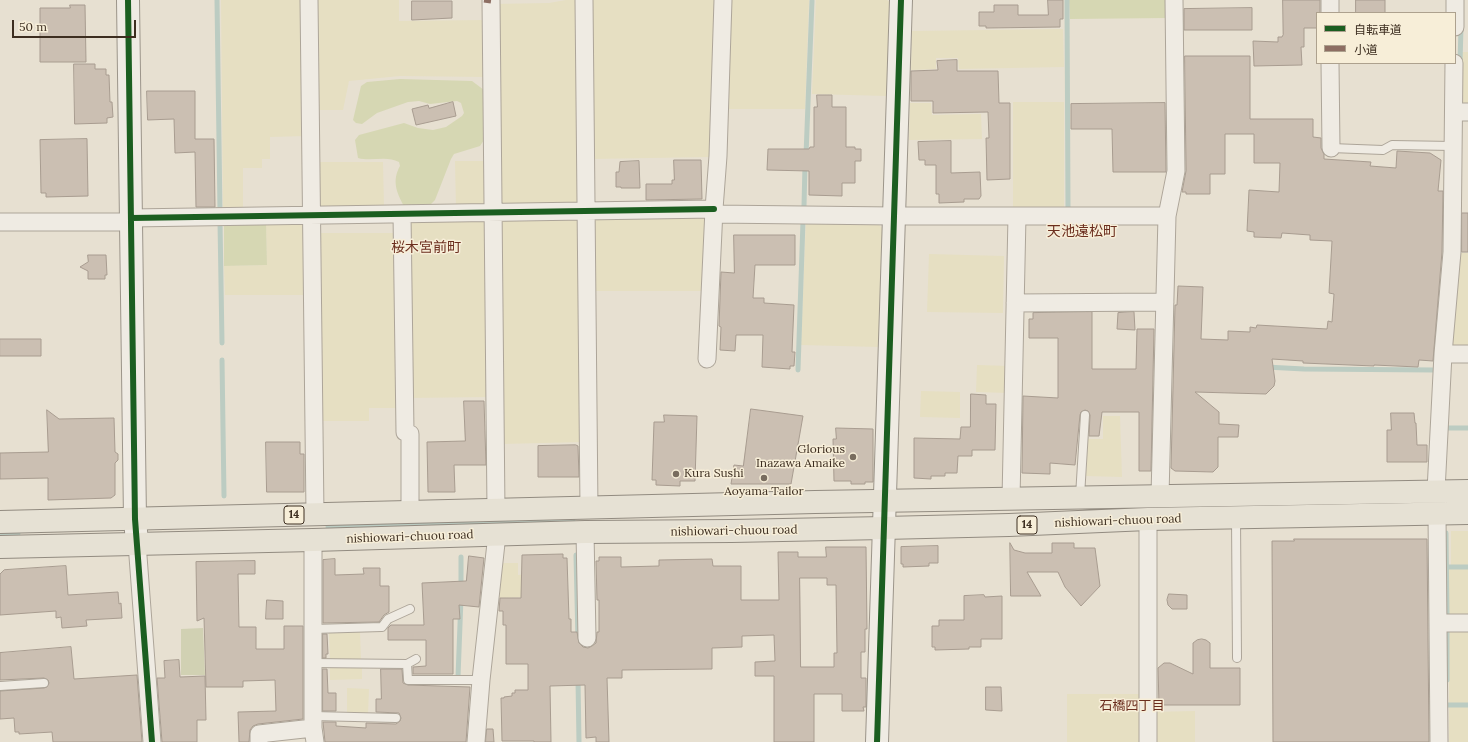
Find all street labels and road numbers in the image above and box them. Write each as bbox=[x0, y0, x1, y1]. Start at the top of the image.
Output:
road number: 14 bbox=[284, 506, 304, 524]
street label: nishiowari-chuou road bbox=[1054, 512, 1182, 530]
road number: 14 bbox=[1017, 516, 1037, 534]
street label: nishiowari-chuou road bbox=[670, 523, 798, 539]
street label: nishiowari-chuou road bbox=[346, 528, 474, 546]

